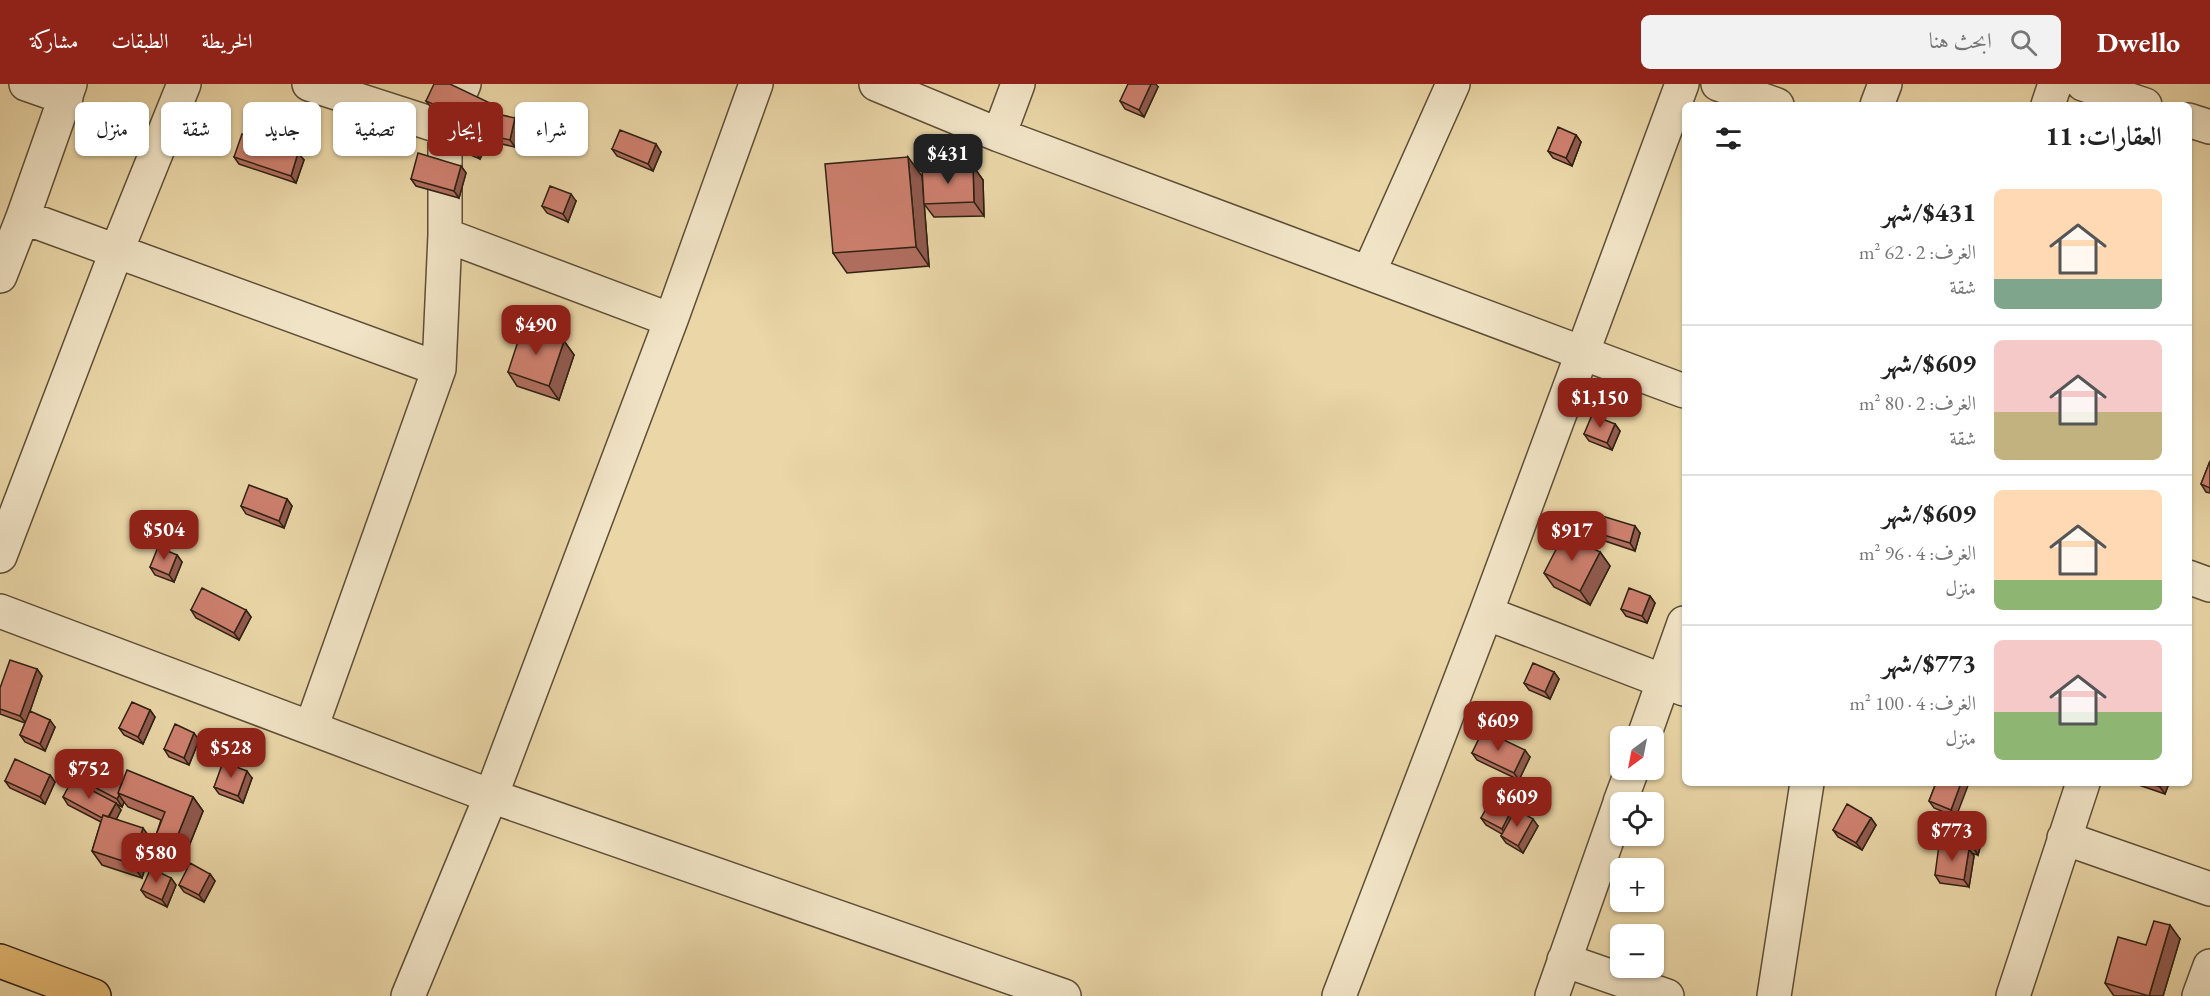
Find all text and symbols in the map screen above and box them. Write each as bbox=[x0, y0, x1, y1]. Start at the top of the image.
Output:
search box bbox=[1641, 15, 2061, 69]
text: Dwello bbox=[2097, 24, 2180, 60]
text: ابحث هنا bbox=[1929, 26, 1992, 55]
icon: search bbox=[2007, 26, 2040, 59]
text: مشاركة bbox=[30, 27, 78, 54]
text: الطبقات bbox=[111, 27, 168, 54]
text: الخريطة bbox=[201, 27, 253, 54]
chip: منزل bbox=[75, 102, 149, 156]
chip: شقة bbox=[161, 102, 231, 156]
chip: جديد bbox=[243, 102, 321, 156]
chip: تصفية bbox=[333, 102, 416, 156]
chip: إيجار bbox=[428, 102, 503, 156]
chip: شراء bbox=[515, 102, 588, 156]
text: العقارات: 11 bbox=[2045, 119, 2162, 153]
icon: filters bbox=[1712, 122, 1745, 155]
pin: $431 bbox=[912, 134, 984, 185]
text: $431 bbox=[928, 140, 968, 166]
text: $431/شهر bbox=[1882, 195, 1976, 229]
icon: home bbox=[2042, 213, 2114, 285]
text: الغرف: 2 · 62 m² bbox=[1859, 239, 1976, 265]
text: شقة bbox=[1950, 274, 1976, 300]
pin: $490 bbox=[500, 305, 572, 356]
text: $490 bbox=[516, 311, 556, 337]
text: $609/شهر bbox=[1882, 346, 1976, 380]
icon: home bbox=[2042, 364, 2114, 436]
pin: $1,150 bbox=[1551, 378, 1649, 429]
text: $1,150 bbox=[1572, 384, 1628, 410]
text: الغرف: 2 · 80 m² bbox=[1859, 390, 1976, 416]
text: شقة bbox=[1950, 425, 1976, 451]
text: $609/شهر bbox=[1882, 496, 1976, 530]
pin: $504 bbox=[128, 510, 200, 561]
pin: $917 bbox=[1536, 511, 1608, 562]
icon: home bbox=[2042, 514, 2114, 586]
text: $504 bbox=[144, 516, 184, 542]
text: $917 bbox=[1552, 517, 1592, 543]
text: الغرف: 4 · 96 m² bbox=[1859, 540, 1976, 566]
text: منزل bbox=[1945, 575, 1976, 601]
text: $773/شهر bbox=[1882, 646, 1976, 680]
icon: home bbox=[2042, 664, 2114, 736]
text: الغرف: 4 · 100 m² bbox=[1849, 690, 1976, 716]
pin: $609 bbox=[1462, 701, 1534, 752]
text: $609 bbox=[1478, 707, 1518, 733]
text: منزل bbox=[1945, 725, 1976, 751]
north arrow bbox=[1610, 726, 1664, 780]
map controls bbox=[1610, 726, 1664, 978]
pin: $528 bbox=[195, 728, 267, 779]
text: $528 bbox=[211, 734, 251, 760]
pin: $752 bbox=[53, 749, 125, 800]
text: $752 bbox=[69, 755, 109, 781]
pin: $609 bbox=[1481, 777, 1553, 828]
text: $609 bbox=[1497, 783, 1537, 809]
button: locate bbox=[1610, 792, 1664, 846]
pin: $773 bbox=[1916, 811, 1988, 862]
text: $773 bbox=[1932, 817, 1972, 843]
pin: $580 bbox=[120, 833, 192, 884]
text: $580 bbox=[136, 839, 176, 865]
button: + bbox=[1610, 858, 1664, 912]
button: − bbox=[1610, 924, 1664, 978]

